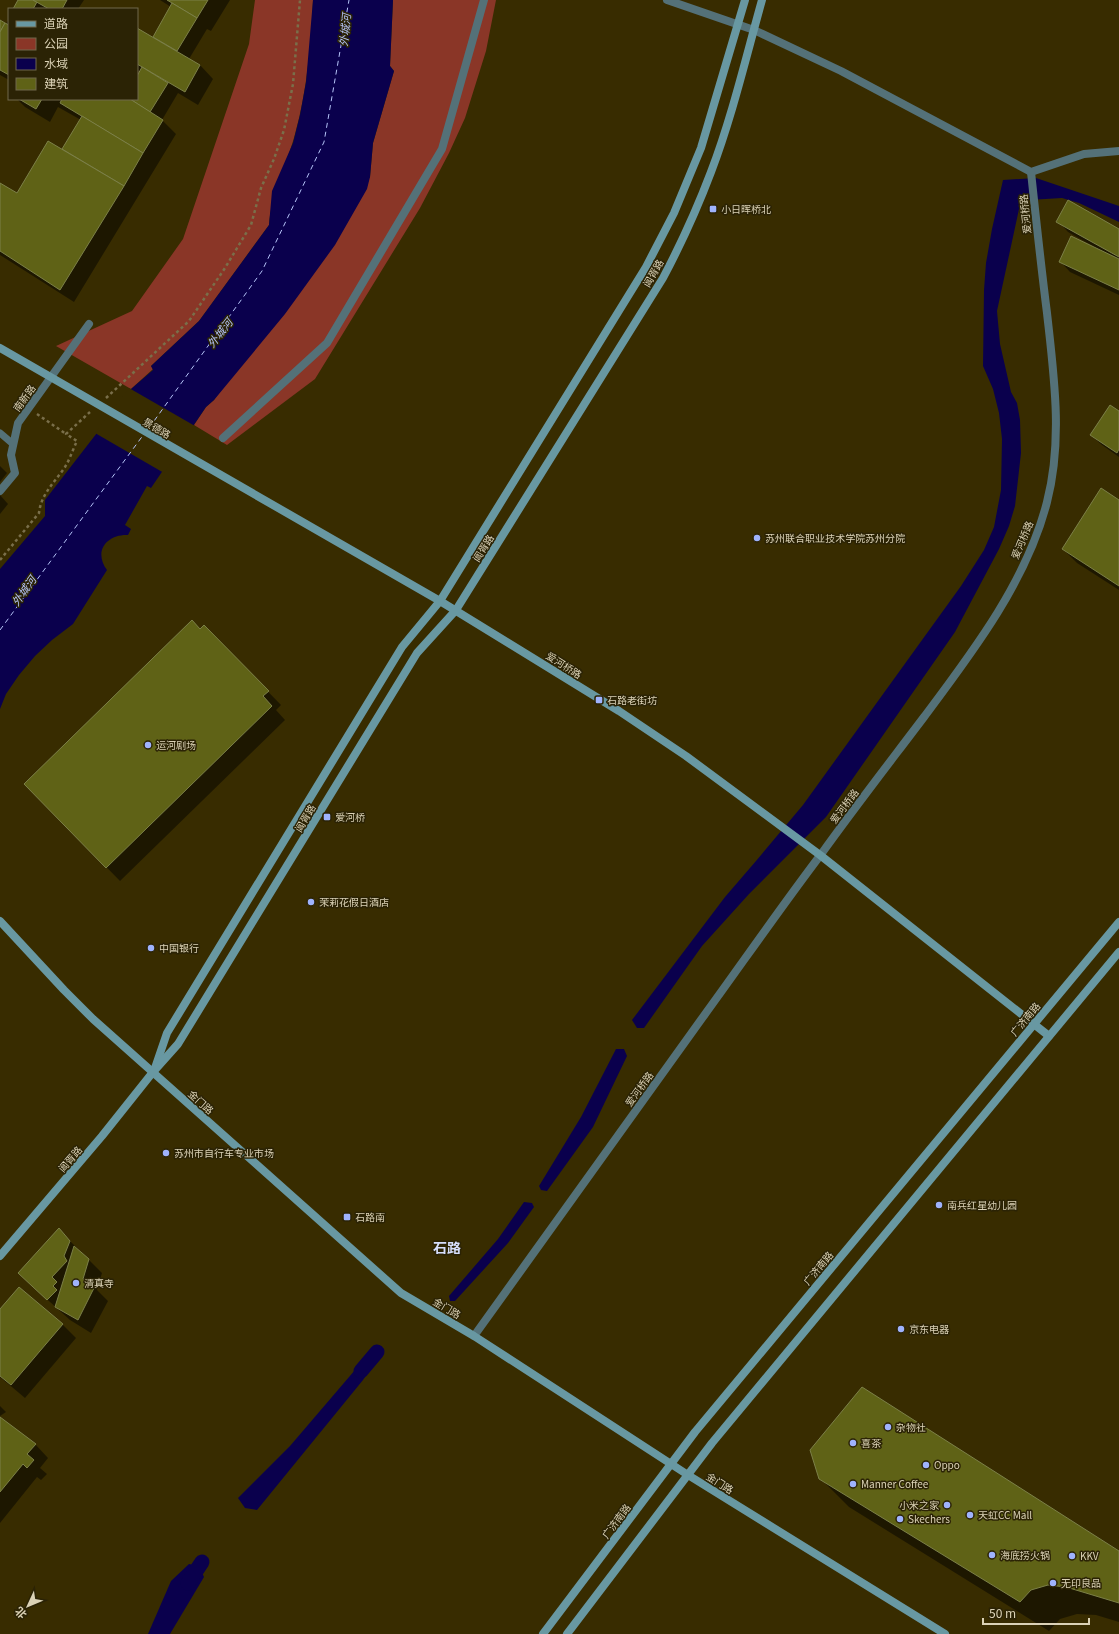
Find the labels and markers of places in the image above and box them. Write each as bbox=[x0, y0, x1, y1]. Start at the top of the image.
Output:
place label: 小日晖桥北 bbox=[721, 201, 771, 216]
marker: 小日晖桥北 bbox=[708, 204, 718, 214]
place label: 苏州联合职业技术学院苏州分院 bbox=[765, 530, 905, 545]
marker: 苏州联合职业技术学院苏州分院 bbox=[752, 533, 762, 543]
place label: 石路老街坊 bbox=[607, 692, 657, 707]
marker: 石路老街坊 bbox=[594, 695, 604, 705]
place label: 运河剧场 bbox=[156, 737, 196, 752]
marker: 运河剧场 bbox=[143, 740, 153, 750]
place label: 爱河桥 bbox=[335, 809, 365, 824]
marker: 爱河桥 bbox=[322, 812, 332, 822]
place label: 茉莉花假日酒店 bbox=[319, 894, 389, 909]
marker: 茉莉花假日酒店 bbox=[306, 897, 316, 907]
place label: 中国银行 bbox=[159, 940, 199, 955]
marker: 中国银行 bbox=[146, 943, 156, 953]
place label: 苏州市自行车专业市场 bbox=[174, 1145, 274, 1160]
marker: 苏州市自行车专业市场 bbox=[161, 1148, 171, 1158]
place label: 南兵红星幼儿园 bbox=[947, 1197, 1017, 1212]
marker: 南兵红星幼儿园 bbox=[934, 1200, 944, 1210]
place label: 石路南 bbox=[355, 1209, 385, 1224]
marker: 石路南 bbox=[342, 1212, 352, 1222]
place label: 清真寺 bbox=[84, 1275, 114, 1290]
marker: 清真寺 bbox=[71, 1278, 81, 1288]
place label: 京东电器 bbox=[909, 1321, 949, 1336]
marker: 京东电器 bbox=[896, 1324, 906, 1334]
place label: 杂物社 bbox=[896, 1419, 926, 1434]
marker: 杂物社 bbox=[883, 1422, 893, 1432]
place label: 喜茶 bbox=[861, 1435, 882, 1450]
marker: 喜茶 bbox=[848, 1438, 858, 1448]
place label: Oppo bbox=[934, 1457, 960, 1472]
marker: Oppo bbox=[921, 1460, 931, 1470]
place label: Manner Coffee bbox=[861, 1476, 929, 1491]
marker: Manner Coffee bbox=[848, 1479, 858, 1489]
place label: 小米之家 bbox=[899, 1497, 940, 1512]
marker: 小米之家 bbox=[942, 1500, 952, 1510]
place label: 天虹CC Mall bbox=[978, 1507, 1032, 1522]
marker: 天虹CC Mall bbox=[965, 1510, 975, 1520]
place label: Skechers bbox=[908, 1511, 950, 1526]
marker: Skechers bbox=[895, 1514, 905, 1524]
place label: 海底捞火锅 bbox=[1000, 1547, 1050, 1562]
place label: KKV bbox=[1080, 1548, 1099, 1563]
marker: 海底捞火锅 bbox=[987, 1550, 997, 1560]
marker: KKV bbox=[1067, 1551, 1077, 1561]
place label: 无印良品 bbox=[1061, 1575, 1101, 1590]
marker: 无印良品 bbox=[1048, 1578, 1058, 1588]

